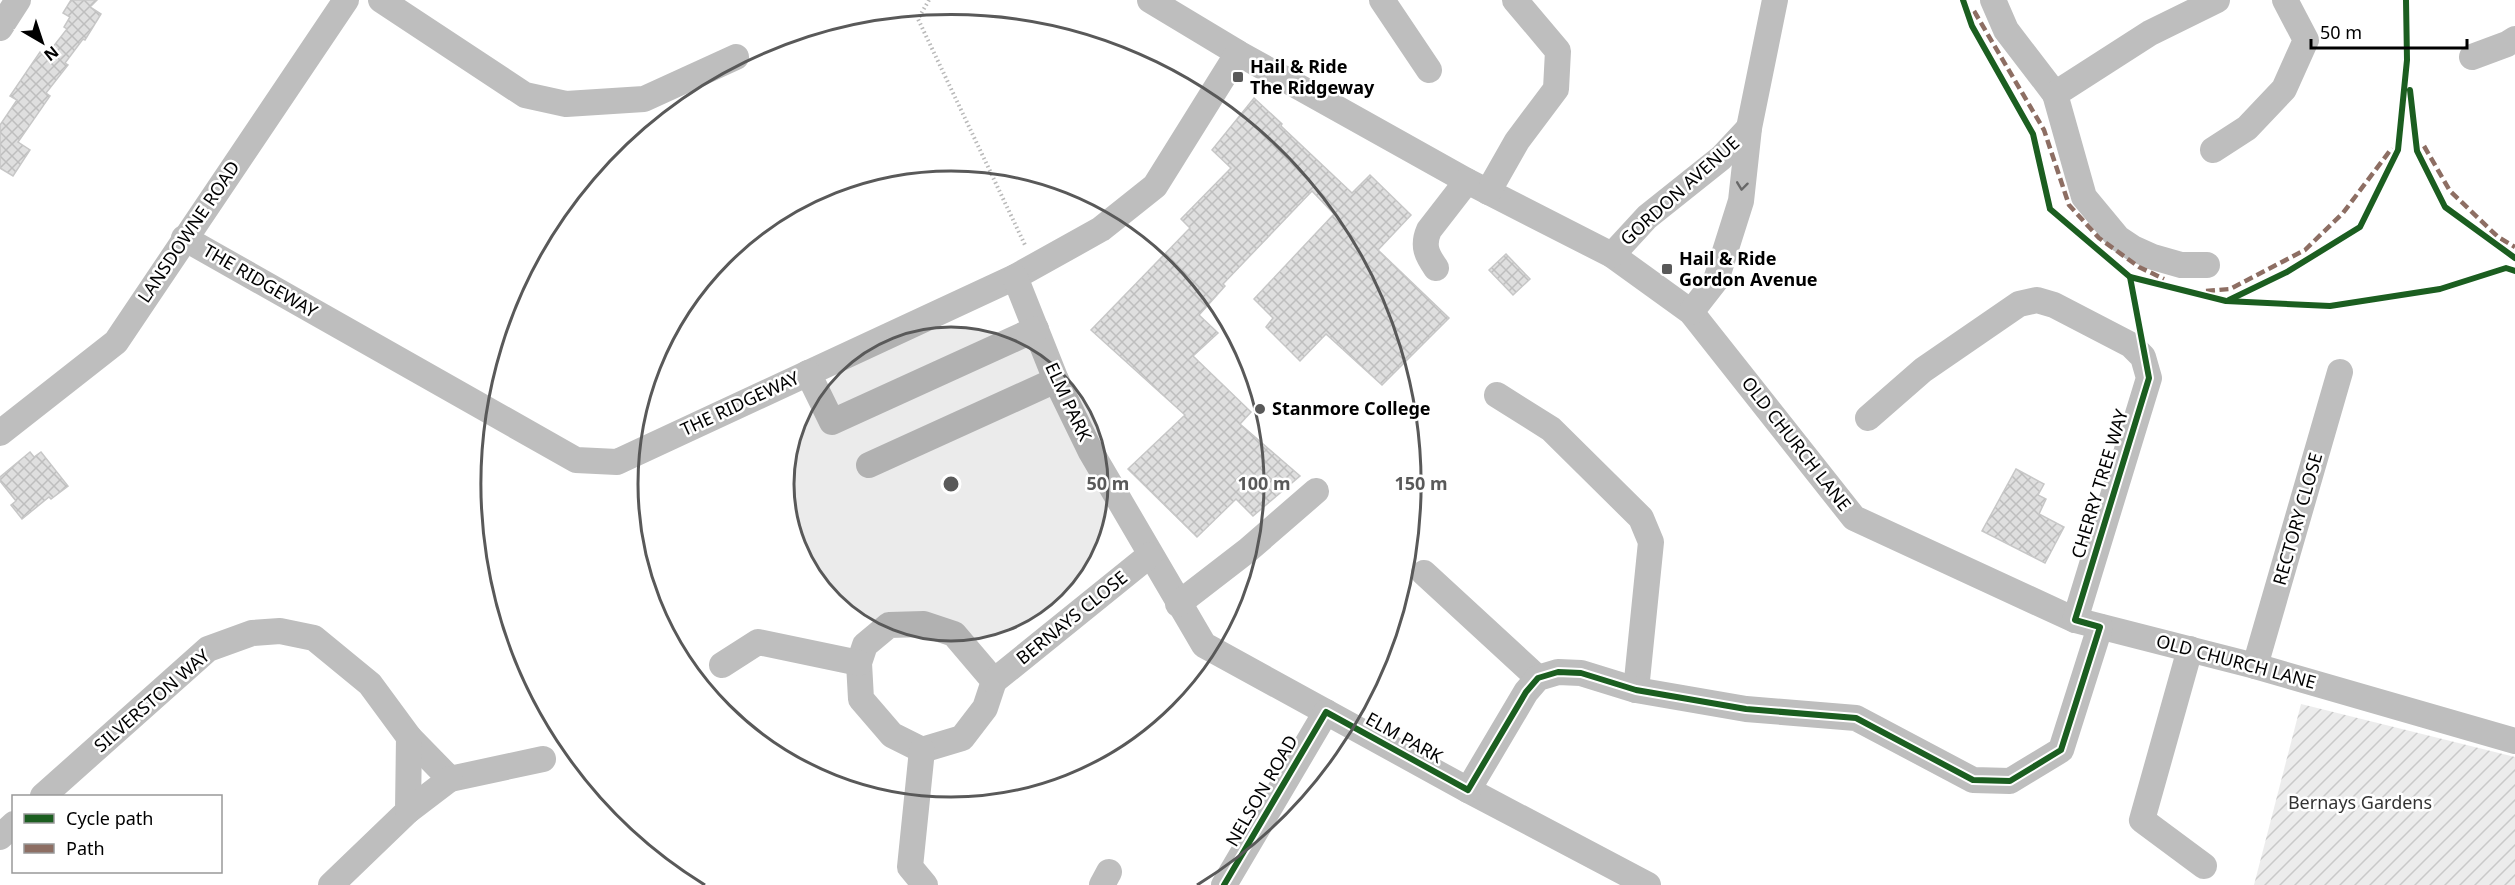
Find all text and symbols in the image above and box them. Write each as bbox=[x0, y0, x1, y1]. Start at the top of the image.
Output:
north arrow bbox=[12, 12, 72, 72]
scale bar bbox=[2311, 12, 2467, 50]
text: 50 m bbox=[2320, 20, 2362, 44]
text: N bbox=[39, 41, 63, 66]
place label: Hail & Ride The Ridgeway bbox=[1250, 54, 1375, 99]
marker: Hail & Ride The Ridgeway bbox=[1231, 70, 1245, 84]
street label: GORDON AVENUE bbox=[1615, 130, 1744, 250]
street label: LANSDOWNE ROAD bbox=[132, 156, 245, 307]
one-way arrow bbox=[1736, 182, 1749, 191]
street label: THE RIDGEWAY bbox=[199, 238, 323, 323]
place label: Hail & Ride Gordon Avenue bbox=[1679, 246, 1818, 291]
marker: Hail & Ride Gordon Avenue bbox=[1660, 262, 1674, 276]
street label: ELM PARK bbox=[1040, 358, 1098, 446]
street label: THE RIDGEWAY bbox=[676, 365, 803, 441]
street label: OLD CHURCH LANE bbox=[1737, 371, 1857, 516]
place label: Stanmore College bbox=[1272, 396, 1431, 420]
marker: Stanmore College bbox=[1253, 402, 1267, 416]
street label: CHERRY TREE WAY bbox=[2065, 406, 2133, 561]
street label: RECTORY CLOSE bbox=[2267, 450, 2327, 588]
text: 50 m bbox=[1087, 471, 1129, 495]
text: 100 m bbox=[1237, 471, 1291, 495]
text: 150 m bbox=[1394, 471, 1448, 495]
centre of rings bbox=[941, 474, 961, 494]
street label: BERNAYS CLOSE bbox=[1011, 565, 1132, 669]
street label: OLD CHURCH LANE bbox=[2154, 628, 2319, 694]
street label: SILVERSTON WAY bbox=[89, 643, 215, 757]
street label: ELM PARK bbox=[1362, 706, 1448, 768]
street label: NELSON ROAD bbox=[1219, 730, 1303, 851]
park label: Bernays Gardens bbox=[2288, 790, 2432, 814]
legend bbox=[12, 795, 222, 873]
text: Cycle path bbox=[66, 806, 153, 830]
text: Path bbox=[66, 836, 105, 860]

